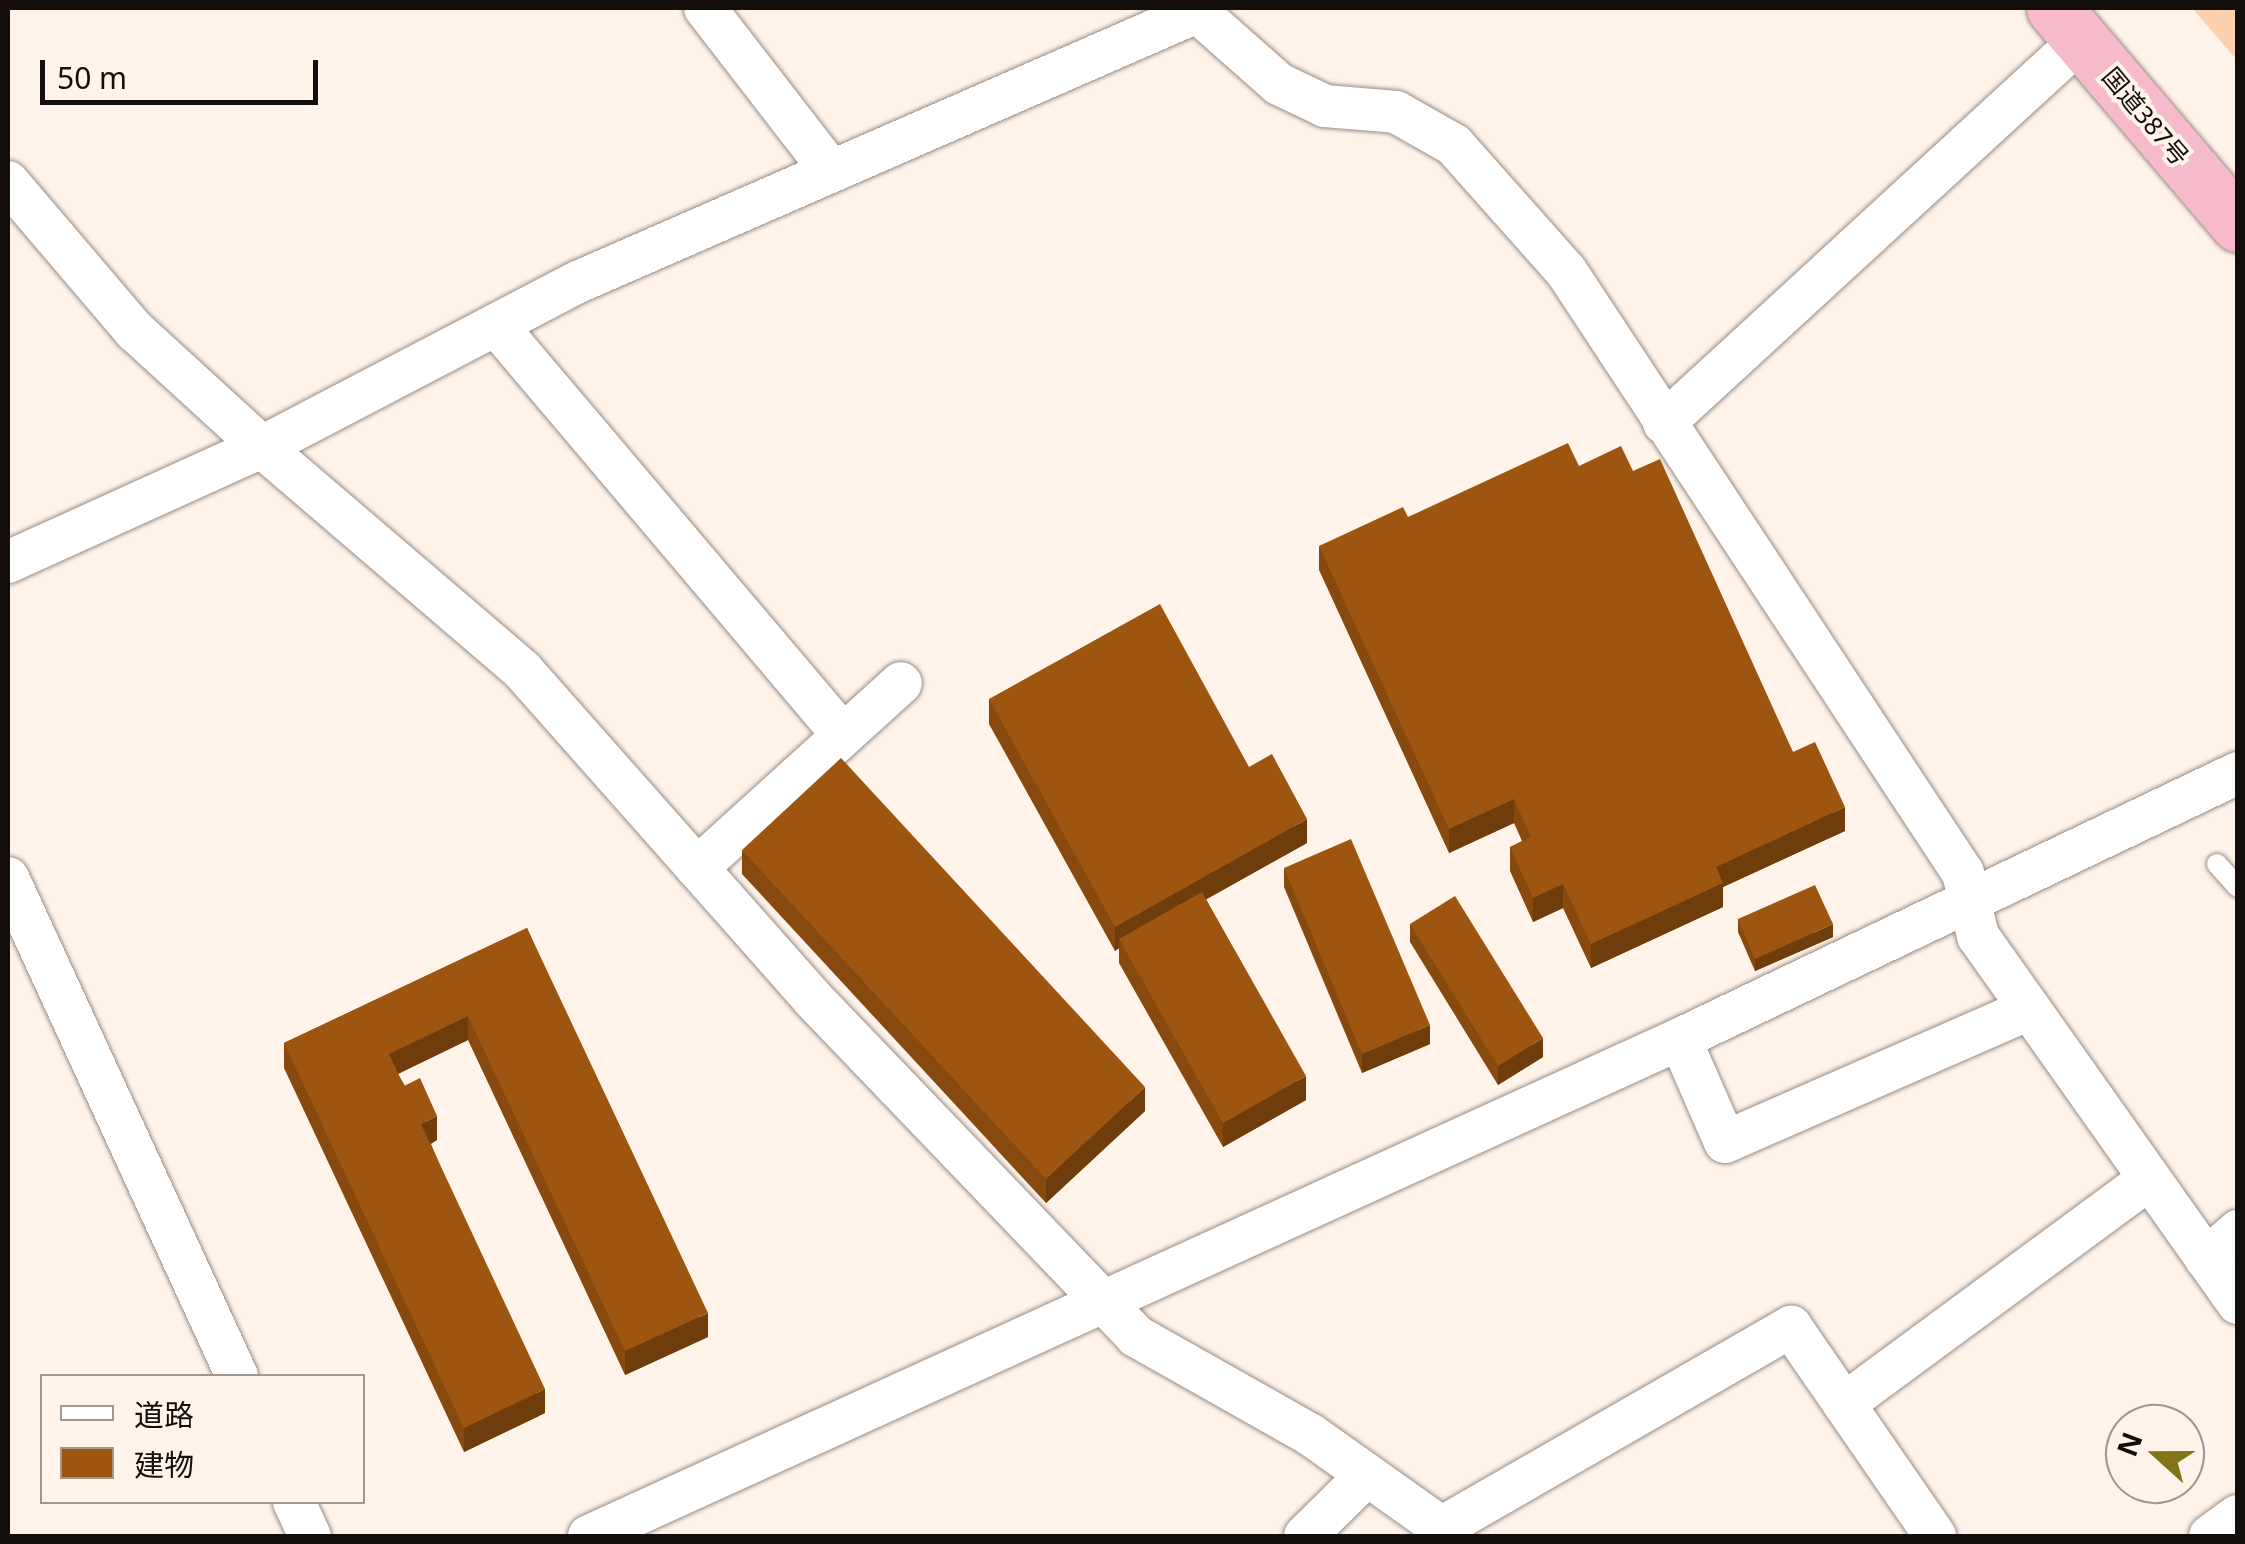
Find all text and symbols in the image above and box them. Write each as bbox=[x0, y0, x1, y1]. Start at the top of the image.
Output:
scale bar bbox=[45, 40, 322, 102]
text: 50 m bbox=[57, 57, 127, 98]
street label: 国道387号 bbox=[2097, 61, 2195, 171]
legend bbox=[40, 1374, 365, 1504]
text: 道路 bbox=[134, 1394, 194, 1435]
north arrow bbox=[2105, 1404, 2205, 1504]
text: N bbox=[2107, 1427, 2151, 1461]
text: 建物 bbox=[134, 1444, 194, 1485]

